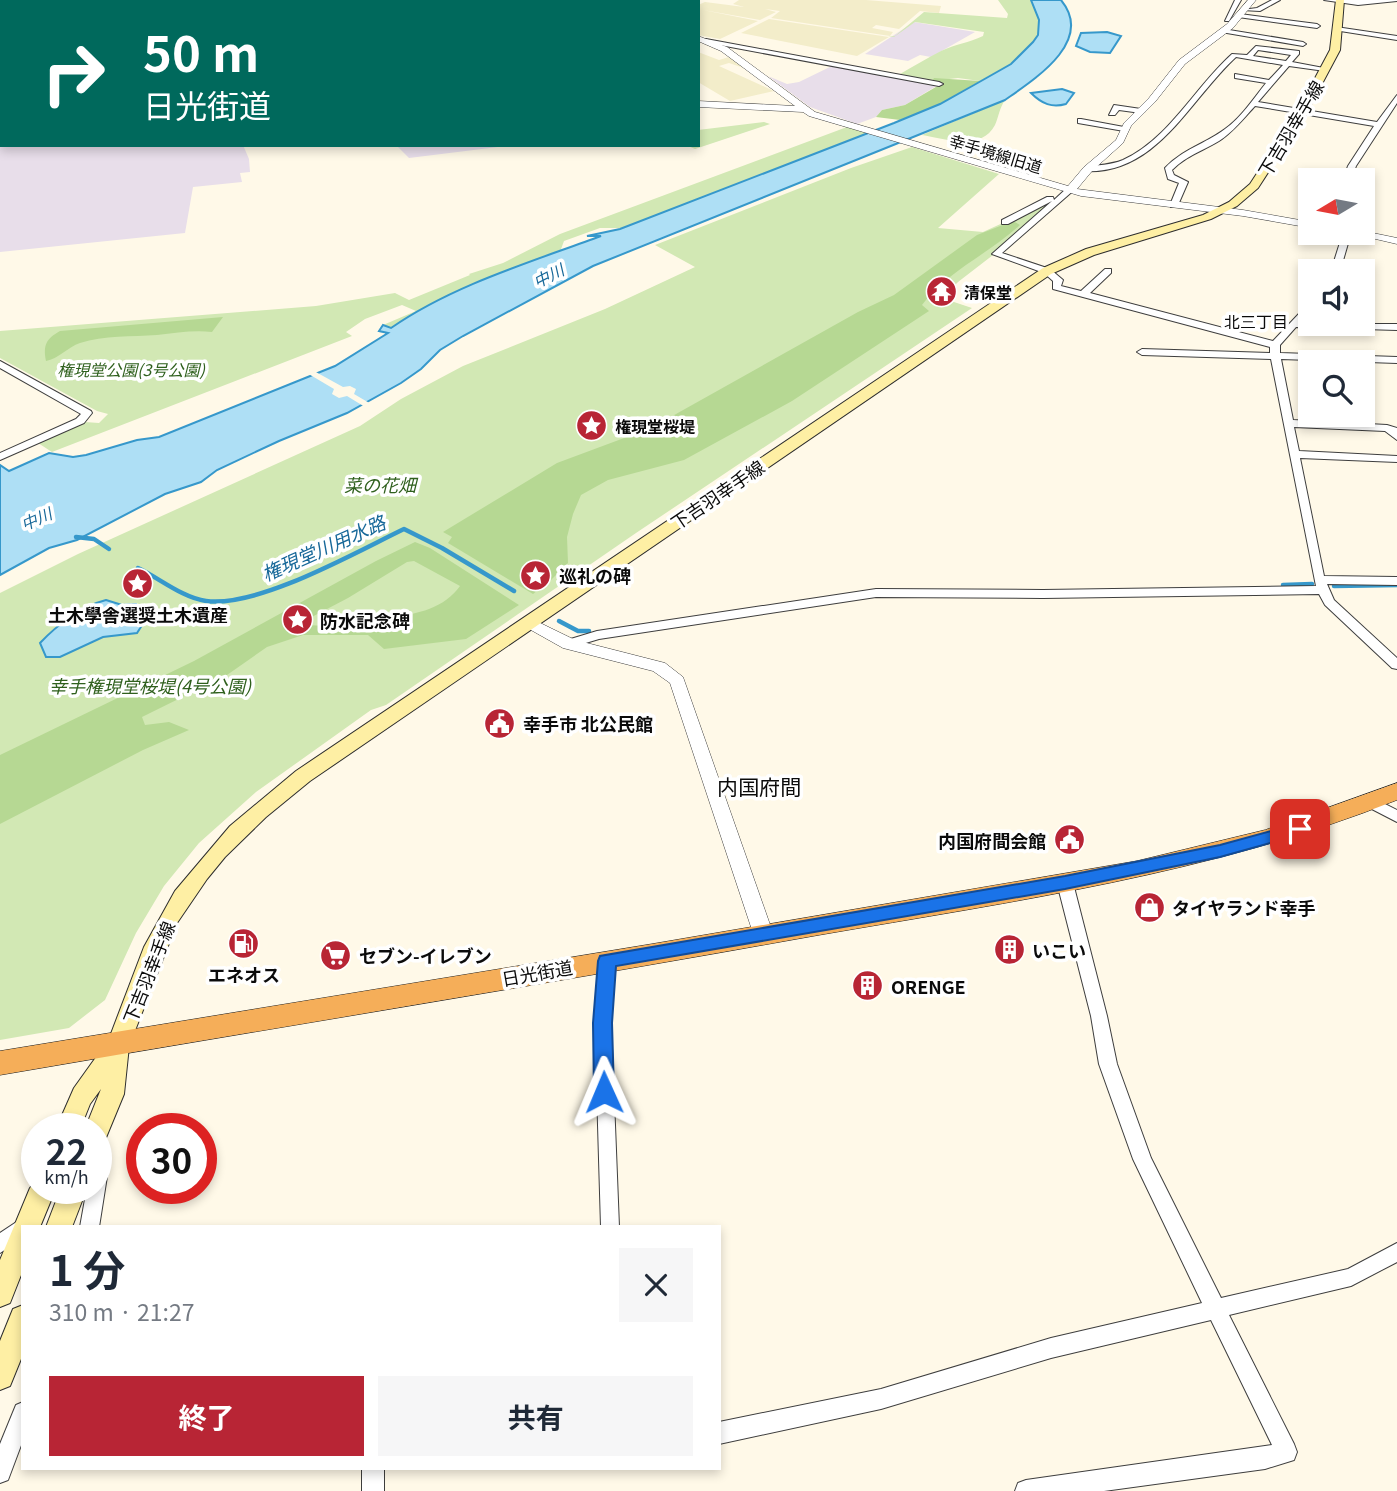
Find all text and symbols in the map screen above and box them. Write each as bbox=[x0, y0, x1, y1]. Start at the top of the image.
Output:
text: 50 m bbox=[143, 15, 259, 86]
icon: right bbox=[28, 28, 119, 119]
street label: 下吉羽幸手線 bbox=[1251, 75, 1329, 181]
text: 日光街道 bbox=[143, 81, 271, 127]
street label: 幸手境線旧道 bbox=[947, 127, 1045, 179]
north arrow bbox=[1298, 168, 1376, 245]
map controls bbox=[1298, 168, 1375, 427]
water label: 中川 bbox=[528, 256, 569, 293]
button: sound bbox=[1298, 259, 1375, 336]
temple icon: 清保堂 bbox=[924, 275, 958, 309]
place label: 清保堂 bbox=[964, 280, 1012, 304]
district label: 北三丁目 bbox=[1224, 309, 1288, 333]
button: search bbox=[1298, 350, 1375, 427]
park label: 権現堂公園(3号公園) bbox=[57, 357, 205, 381]
place icon: 権現堂桜堤 bbox=[575, 409, 609, 443]
place label: 権現堂桜堤 bbox=[615, 414, 695, 438]
street label: 下吉羽幸手線 bbox=[665, 453, 769, 535]
park label: 菜の花畑 bbox=[344, 471, 419, 497]
water label: 中川 bbox=[16, 500, 57, 535]
water label: 権現堂川用水路 bbox=[257, 507, 391, 586]
place icon: 巡礼の碑 bbox=[519, 558, 553, 592]
place label: 巡礼の碑 bbox=[559, 562, 631, 588]
place icon: 土木學舎選奨土木遺産 bbox=[121, 567, 155, 601]
place label: 土木學舎選奨土木遺産 bbox=[48, 601, 228, 627]
place icon: 防水記念碑 bbox=[280, 603, 314, 637]
place label: 防水記念碑 bbox=[320, 607, 410, 633]
park label: 幸手権現堂桜堤(4号公園) bbox=[49, 672, 252, 698]
public building icon: 幸手市 北公民館 bbox=[483, 706, 517, 740]
place label: 幸手市 北公民館 bbox=[523, 710, 653, 736]
district label: 内国府間 bbox=[717, 771, 801, 801]
pin bbox=[1270, 799, 1330, 859]
icon: arrive bbox=[1281, 810, 1319, 848]
public building icon: 内国府間会館 bbox=[1052, 823, 1086, 857]
place label: 内国府間会館 bbox=[938, 827, 1046, 853]
shop icon: タイヤランド幸手 bbox=[1132, 890, 1166, 924]
place label: タイヤランド幸手 bbox=[1172, 894, 1315, 920]
street label: 下吉羽幸手線 bbox=[116, 917, 180, 1027]
fuel station icon: エネオス bbox=[227, 927, 261, 961]
building icon: いこい bbox=[992, 933, 1026, 967]
place label: いこい bbox=[1032, 937, 1086, 963]
supermarket icon: セブン-イレブン bbox=[319, 938, 353, 972]
place label: セブン-イレブン bbox=[359, 942, 492, 968]
street label: 日光街道 bbox=[499, 953, 575, 991]
place label: エネオス bbox=[208, 961, 280, 987]
building icon: ORENGE bbox=[851, 969, 885, 1003]
place label: ORENGE bbox=[891, 973, 966, 999]
position arrow bbox=[567, 1055, 641, 1129]
speed limit sign: 30 bbox=[126, 1113, 217, 1204]
text: 22 bbox=[46, 1124, 87, 1175]
text: km/h bbox=[44, 1163, 89, 1189]
text: 1 分 bbox=[49, 1237, 125, 1298]
button: close bbox=[619, 1248, 693, 1322]
text: 310 m · 21:27 bbox=[49, 1294, 194, 1328]
button: 終了 bbox=[49, 1376, 364, 1456]
button: 共有 bbox=[378, 1376, 693, 1456]

